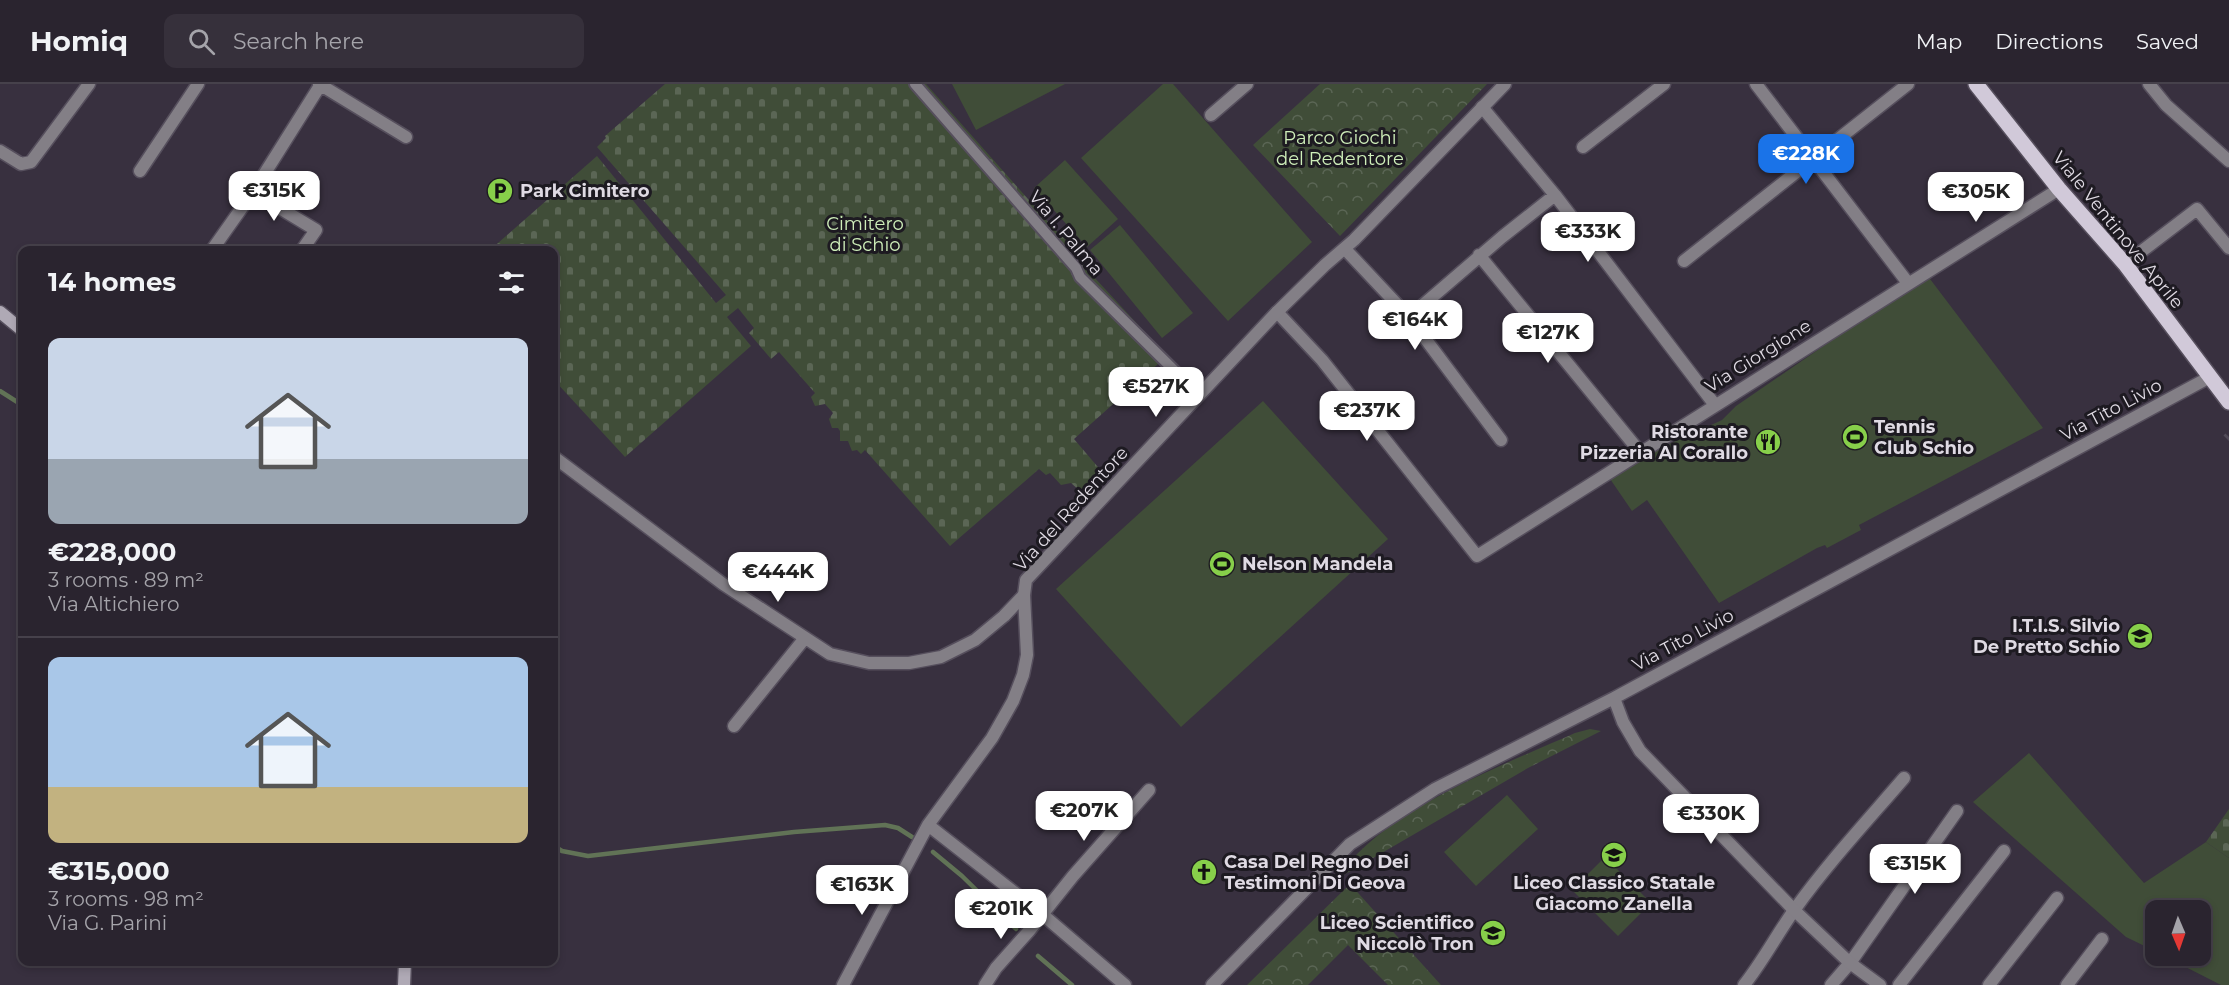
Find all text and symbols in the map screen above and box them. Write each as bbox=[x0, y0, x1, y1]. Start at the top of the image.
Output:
search box bbox=[164, 14, 584, 68]
text: Homiq bbox=[30, 24, 128, 58]
icon: search bbox=[185, 25, 218, 58]
text: Search here bbox=[233, 28, 364, 55]
text: Map bbox=[1916, 29, 1962, 54]
text: Directions bbox=[1995, 29, 2103, 54]
text: Saved bbox=[2136, 29, 2199, 54]
park label: Parco Giochi del Redentore bbox=[1276, 127, 1404, 170]
pin: €228K bbox=[1764, 134, 1848, 185]
text: €228K bbox=[1772, 141, 1840, 165]
street label: Viale Ventinove Aprile bbox=[2048, 147, 2188, 313]
pin: €315K bbox=[232, 171, 316, 222]
pin: €305K bbox=[1934, 172, 2018, 223]
parking icon: Park Cimitero bbox=[485, 176, 515, 206]
text: €315K bbox=[243, 178, 305, 202]
text: €305K bbox=[1942, 179, 2010, 203]
place label: Park Cimitero bbox=[520, 180, 650, 202]
street label: Via I. Palma bbox=[1024, 186, 1108, 280]
pin: €333K bbox=[1546, 212, 1630, 263]
park label: Cimitero di Schio bbox=[826, 213, 904, 256]
text: €333K bbox=[1555, 219, 1621, 243]
text: 14 homes bbox=[48, 266, 176, 298]
icon: filters bbox=[495, 266, 528, 299]
pin: €164K bbox=[1373, 300, 1457, 351]
text: €164K bbox=[1382, 307, 1448, 331]
pin: €127K bbox=[1506, 313, 1590, 364]
street label: Via Giorgione bbox=[1701, 315, 1815, 397]
text: €127K bbox=[1516, 320, 1580, 344]
pin: €527K bbox=[1114, 367, 1198, 418]
text: €527K bbox=[1123, 374, 1189, 398]
street label: Via Tito Livio bbox=[2057, 374, 2165, 446]
icon: home bbox=[234, 377, 342, 485]
pin: €237K bbox=[1325, 391, 1409, 442]
text: €237K bbox=[1334, 398, 1400, 422]
place label: Tennis Club Schio bbox=[1874, 416, 1974, 459]
place label: Ristorante Pizzeria Al Corallo bbox=[1580, 421, 1748, 464]
sports icon: Tennis Club Schio bbox=[1840, 422, 1870, 452]
restaurant icon: Ristorante Pizzeria Al Corallo bbox=[1753, 427, 1783, 457]
street label: Via del Redentore bbox=[1009, 442, 1133, 576]
text: €228,000 bbox=[48, 536, 177, 568]
sports icon: Nelson Mandela bbox=[1207, 549, 1237, 579]
pin: €444K bbox=[736, 552, 820, 603]
place label: Nelson Mandela bbox=[1242, 553, 1393, 575]
text: €444K bbox=[742, 559, 814, 583]
text: 3 rooms · 89 m² bbox=[48, 568, 204, 592]
text: Via Altichiero bbox=[48, 592, 179, 616]
street label: Via Tito Livio bbox=[1629, 604, 1737, 676]
place label: I.T.I.S. Silvio De Pretto Schio bbox=[1973, 615, 2120, 658]
school or university icon: I.T.I.S. Silvio De Pretto Schio bbox=[2125, 621, 2155, 651]
icon: home bbox=[234, 696, 342, 804]
pin: €207K bbox=[1042, 791, 1126, 842]
pin: €330K bbox=[1669, 794, 1753, 845]
text: €207K bbox=[1050, 798, 1118, 822]
text: €330K bbox=[1677, 801, 1745, 825]
school or university icon: Liceo Classico Statale Giacomo Zanella bbox=[1599, 840, 1629, 870]
pin: €315K bbox=[1873, 844, 1957, 895]
place label: Casa Del Regno Dei Testimoni Di Geova bbox=[1224, 851, 1409, 894]
text: €315K bbox=[1884, 851, 1946, 875]
text: €315,000 bbox=[48, 855, 170, 887]
church icon: Casa Del Regno Dei Testimoni Di Geova bbox=[1189, 857, 1219, 887]
pin: €163K bbox=[820, 865, 904, 916]
text: €163K bbox=[830, 872, 894, 896]
place label: Liceo Classico Statale Giacomo Zanella bbox=[1513, 872, 1715, 915]
text: 3 rooms · 98 m² bbox=[48, 887, 204, 911]
pin: €201K bbox=[959, 889, 1043, 940]
text: €201K bbox=[969, 896, 1033, 920]
north arrow bbox=[2145, 900, 2211, 966]
map controls bbox=[2145, 900, 2211, 966]
text: Via G. Parini bbox=[48, 911, 167, 935]
place label: Liceo Scientifico Niccolò Tron bbox=[1320, 912, 1474, 955]
school or university icon: Liceo Scientifico Niccolò Tron bbox=[1478, 918, 1508, 948]

